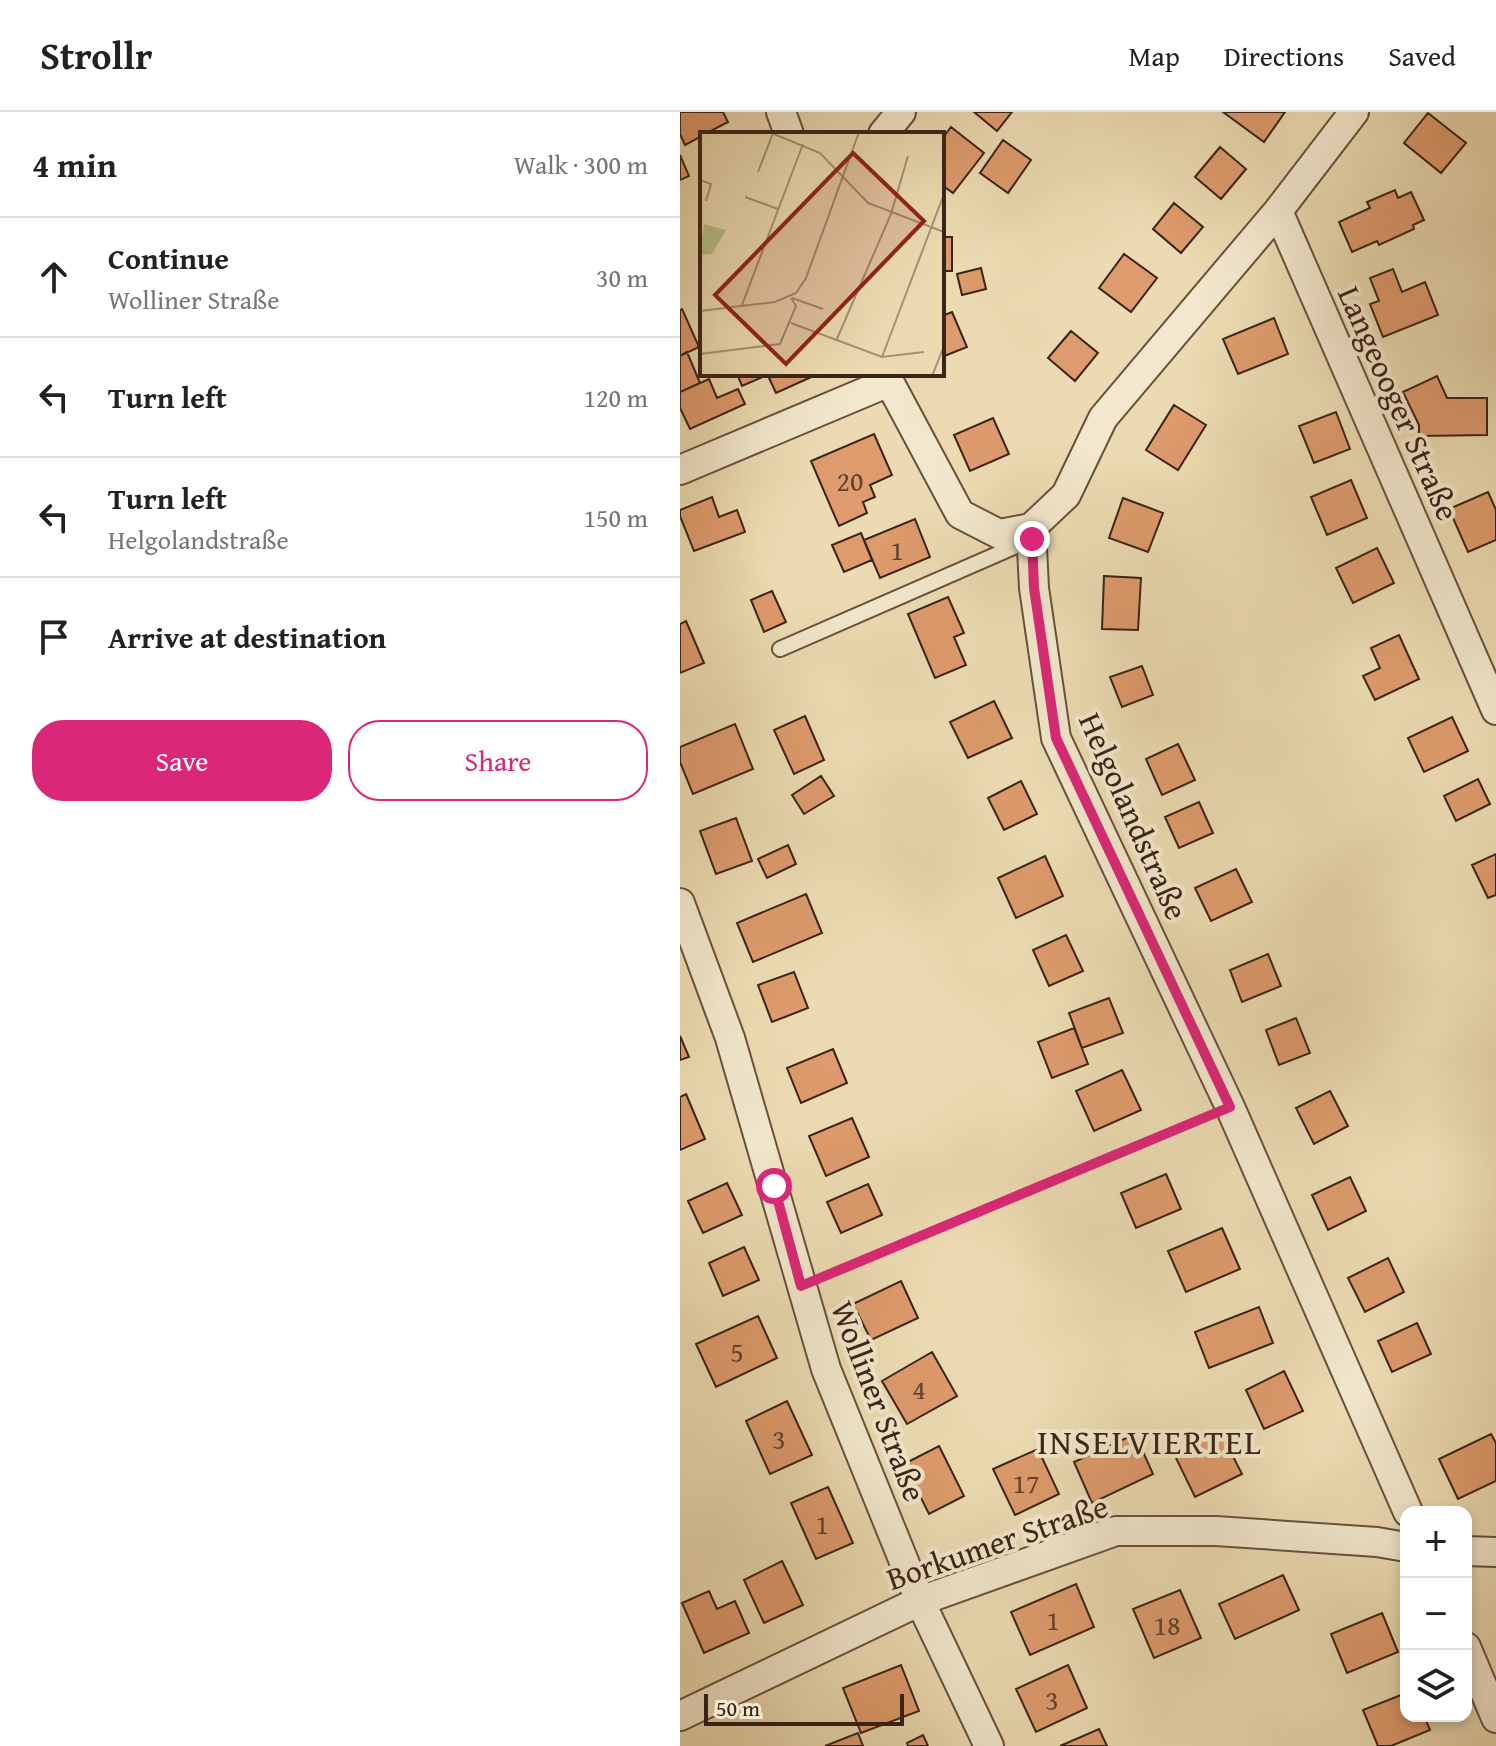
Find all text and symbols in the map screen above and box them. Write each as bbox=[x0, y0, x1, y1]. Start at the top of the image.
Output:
text: Strollr bbox=[40, 27, 152, 83]
text: Map bbox=[1128, 35, 1180, 76]
text: Directions bbox=[1224, 35, 1344, 76]
text: Saved bbox=[1388, 35, 1456, 76]
inset map bbox=[700, 132, 944, 376]
text: 4 min bbox=[32, 140, 117, 189]
text: Walk · 300 m bbox=[514, 145, 648, 184]
text: Continue bbox=[108, 236, 229, 280]
icon: ahead bbox=[32, 255, 76, 299]
text: 30 m bbox=[596, 258, 648, 297]
street label: Langeooger Straße bbox=[1326, 278, 1472, 528]
text: Wolliner Straße bbox=[108, 280, 280, 319]
icon: left bbox=[32, 375, 76, 419]
text: Turn left bbox=[108, 375, 227, 419]
text: 120 m bbox=[583, 378, 648, 417]
house number: 20 bbox=[837, 460, 863, 501]
text: Turn left bbox=[108, 476, 227, 520]
icon: left bbox=[32, 495, 76, 539]
text: 150 m bbox=[583, 498, 648, 537]
text: Helgolandstraße bbox=[108, 520, 289, 559]
route end bbox=[1014, 521, 1050, 557]
house number: 1 bbox=[890, 529, 904, 570]
icon: arrive bbox=[32, 615, 76, 659]
text: Arrive at destination bbox=[108, 615, 386, 659]
street label: Helgolandstraße bbox=[1067, 705, 1201, 927]
button: Save bbox=[32, 720, 332, 801]
button: Share bbox=[348, 720, 648, 801]
route start bbox=[756, 1168, 792, 1204]
street label: Wolliner Straße bbox=[819, 1294, 939, 1508]
house number: 5 bbox=[730, 1331, 744, 1372]
house number: 4 bbox=[912, 1368, 926, 1409]
district label: INSELVIERTEL bbox=[1037, 1417, 1263, 1466]
house number: 3 bbox=[772, 1418, 786, 1459]
house number: 17 bbox=[1013, 1462, 1039, 1503]
street label: Borkumer Straße bbox=[880, 1482, 1114, 1602]
house number: 1 bbox=[815, 1503, 829, 1544]
map controls bbox=[1400, 1506, 1472, 1722]
button: + bbox=[1400, 1506, 1472, 1578]
button: − bbox=[1400, 1578, 1472, 1650]
house number: 1 bbox=[1046, 1599, 1060, 1640]
house number: 18 bbox=[1154, 1604, 1180, 1645]
button: layers bbox=[1400, 1650, 1472, 1722]
house number: 3 bbox=[1045, 1679, 1059, 1720]
scale bar bbox=[704, 1690, 904, 1726]
text: 50 m bbox=[716, 1692, 760, 1724]

